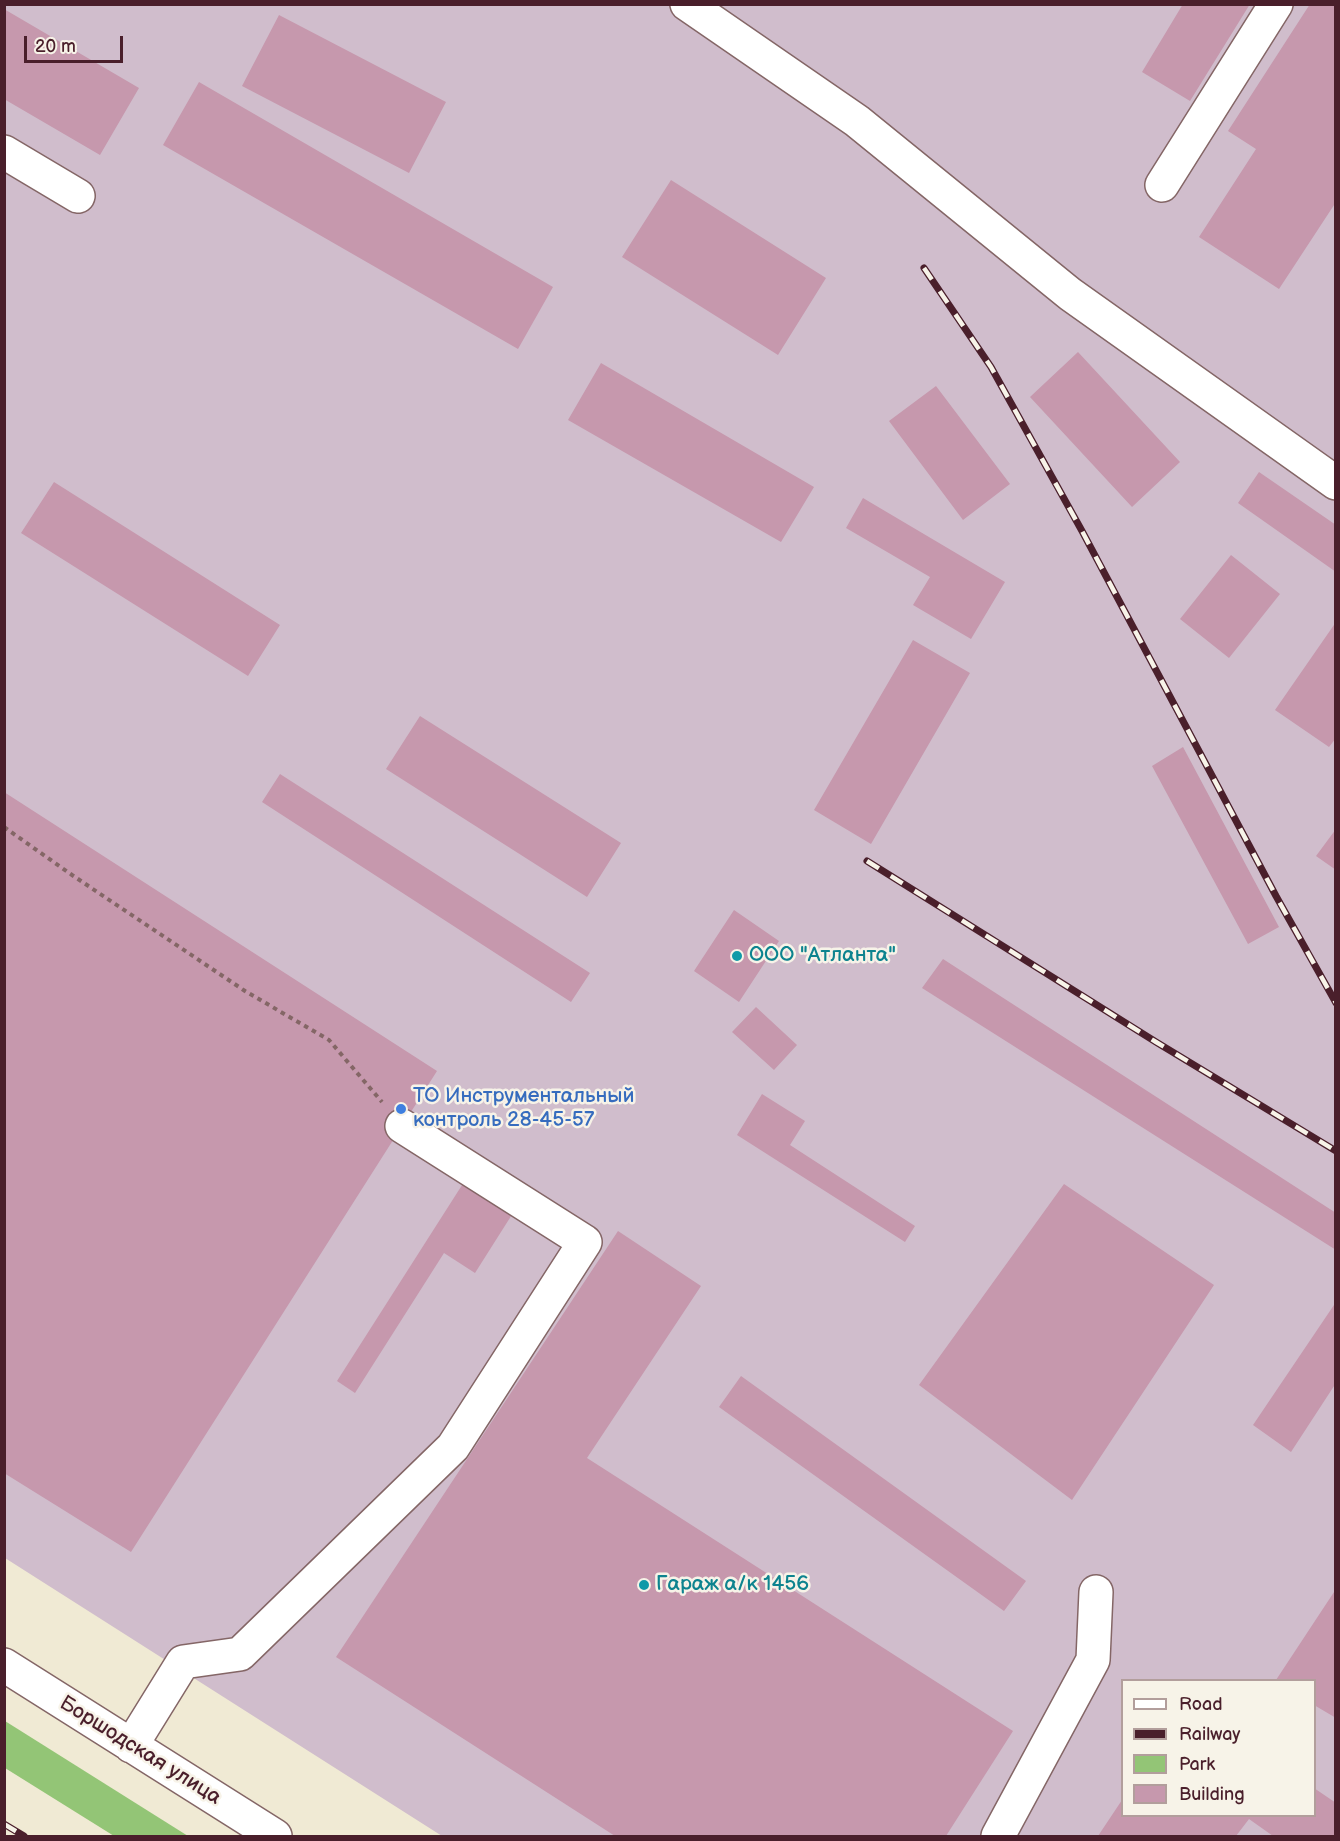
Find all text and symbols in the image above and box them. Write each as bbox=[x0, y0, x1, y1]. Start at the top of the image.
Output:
scale bar bbox=[27, 24, 126, 62]
text: 20 m bbox=[35, 36, 76, 57]
place label: ООО "Атланта" bbox=[749, 943, 896, 969]
marker: ООО "Атланта" bbox=[730, 949, 744, 963]
place label: ТО Инструментальный контроль 28-45-57 bbox=[413, 1084, 634, 1134]
marker: ТО Инструментальный контроль 28-45-57 bbox=[394, 1102, 408, 1116]
place label: Гараж а/к 1456 bbox=[656, 1572, 809, 1598]
marker: Гараж а/к 1456 bbox=[637, 1578, 651, 1592]
legend bbox=[1121, 1679, 1316, 1817]
street label: Боршодская улица bbox=[55, 1691, 225, 1811]
text: Road bbox=[1179, 1694, 1223, 1715]
text: Railway bbox=[1179, 1724, 1241, 1745]
text: Park bbox=[1179, 1754, 1215, 1775]
text: Building bbox=[1179, 1784, 1245, 1805]

